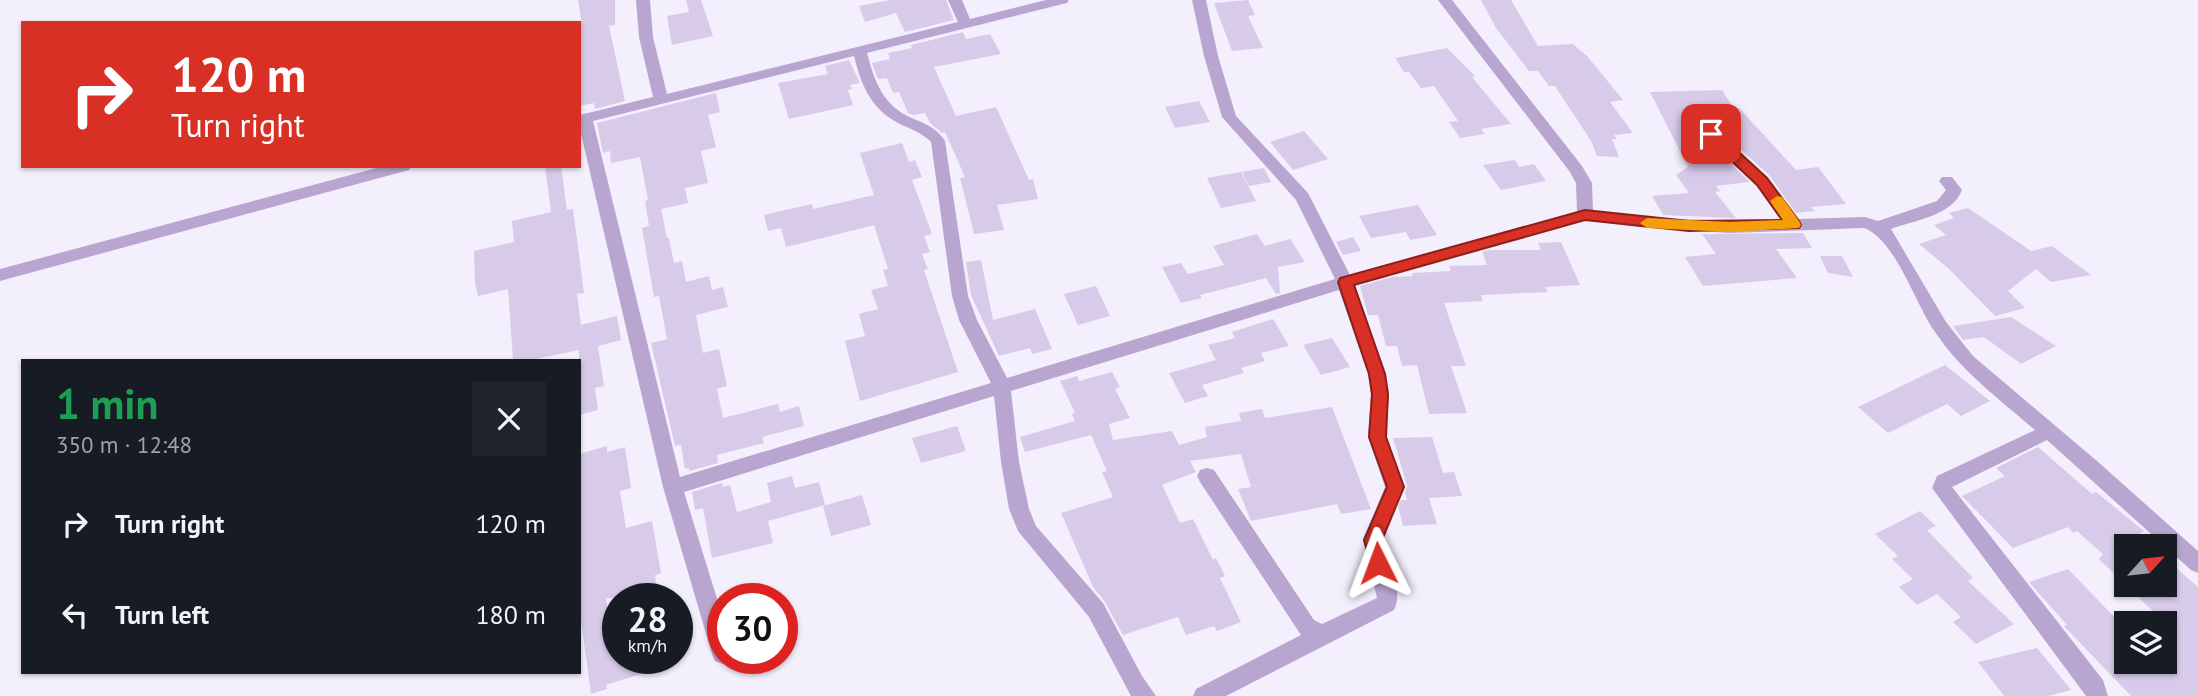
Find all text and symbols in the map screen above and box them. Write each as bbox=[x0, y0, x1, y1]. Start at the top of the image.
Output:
text: 120 m bbox=[171, 42, 306, 106]
icon: right bbox=[56, 49, 147, 140]
text: Turn right bbox=[171, 104, 305, 146]
pin bbox=[1681, 104, 1741, 164]
icon: arrive bbox=[1692, 115, 1730, 153]
text: 1 min bbox=[56, 376, 158, 431]
button: close bbox=[472, 382, 546, 456]
text: 350 m · 12:48 bbox=[56, 430, 192, 459]
icon: right bbox=[56, 505, 94, 543]
text: Turn right bbox=[115, 507, 224, 540]
text: 120 m bbox=[475, 507, 546, 540]
position arrow bbox=[1341, 526, 1415, 600]
north arrow bbox=[2114, 534, 2177, 597]
map controls bbox=[2114, 534, 2177, 674]
speed limit sign: 30 bbox=[707, 583, 798, 674]
icon: left bbox=[56, 596, 94, 634]
text: 28 bbox=[628, 596, 667, 642]
text: Turn left bbox=[115, 598, 209, 631]
text: 180 m bbox=[475, 598, 546, 631]
button: layers bbox=[2114, 611, 2177, 674]
text: km/h bbox=[628, 634, 667, 657]

